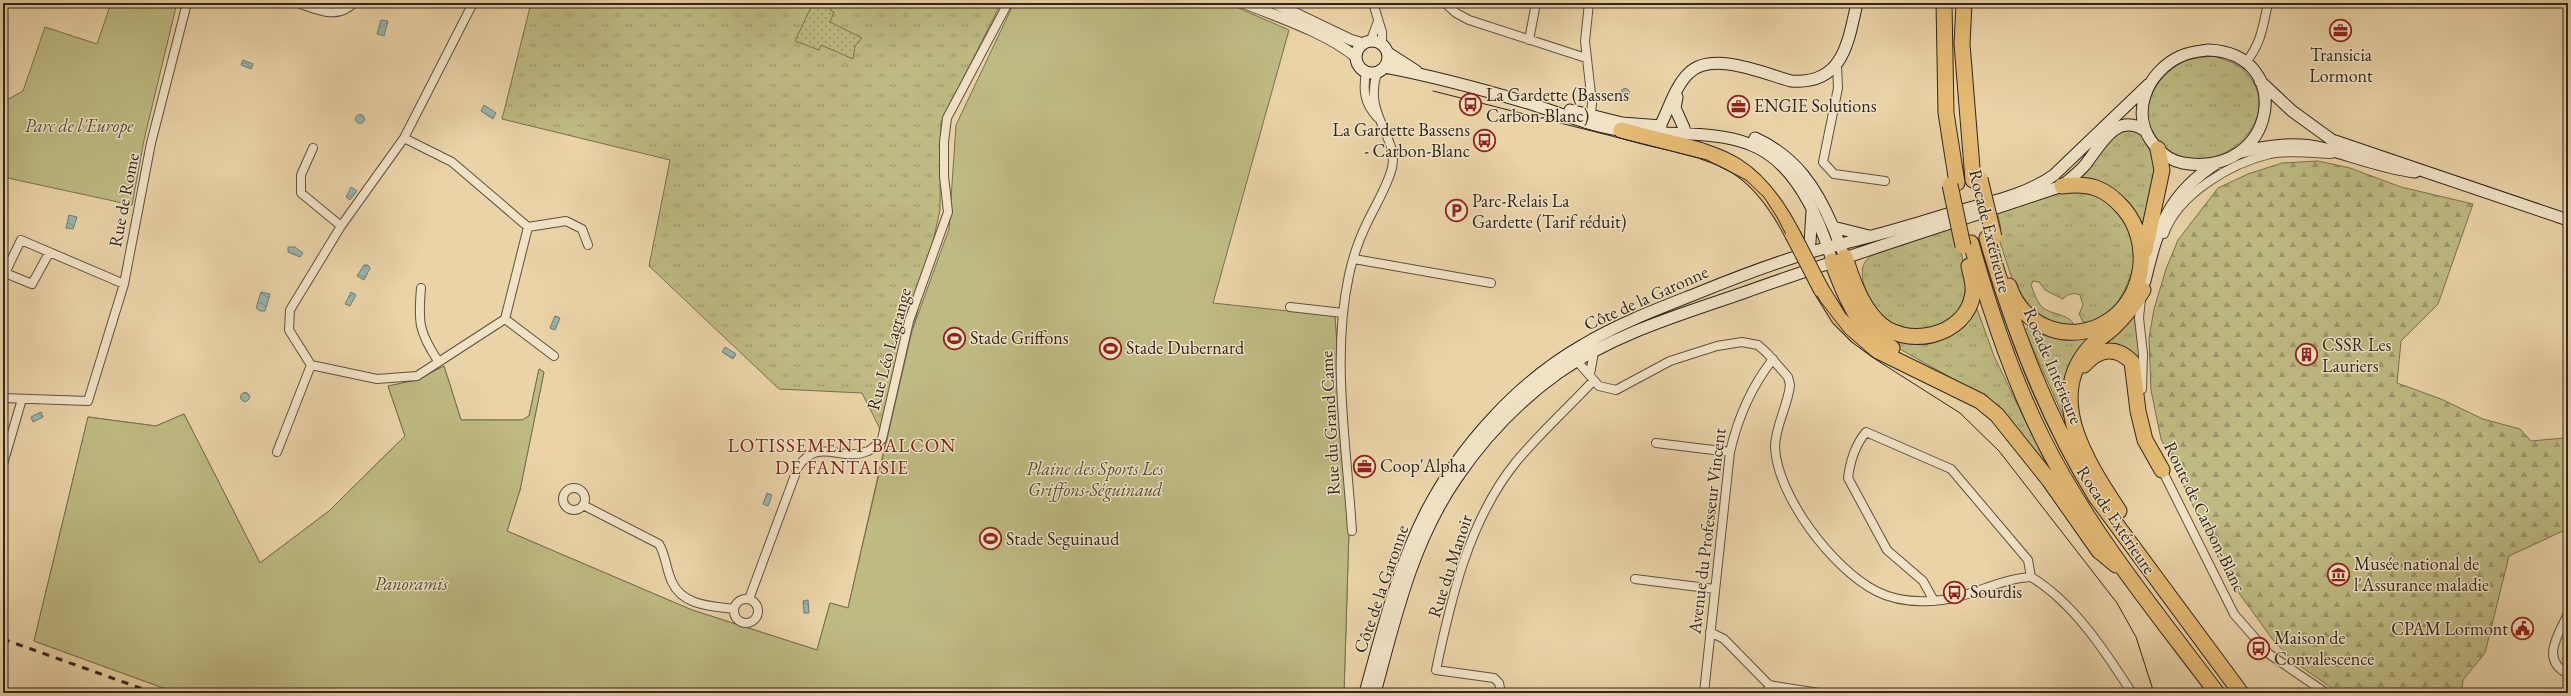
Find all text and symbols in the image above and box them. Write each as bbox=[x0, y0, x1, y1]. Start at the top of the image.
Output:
office icon: Transicia Lormont bbox=[2328, 17, 2354, 43]
place label: Transicia Lormont bbox=[2309, 43, 2373, 87]
place label: La Gardette (Bassens Carbon-Blanc) bbox=[1486, 83, 1629, 127]
bus stop icon: La Gardette (Bassens Carbon-Blanc) bbox=[1458, 92, 1484, 118]
office icon: ENGIE Solutions bbox=[1725, 93, 1751, 119]
place label: ENGIE Solutions bbox=[1754, 94, 1877, 117]
park label: Parc de l'Europe bbox=[25, 114, 134, 138]
place label: La Gardette Bassens - Carbon-Blanc bbox=[1333, 118, 1470, 162]
bus stop icon: La Gardette Bassens - Carbon-Blanc bbox=[1472, 127, 1498, 153]
street label: Rue de Rome bbox=[103, 151, 144, 249]
street label: Rocade Extérieure bbox=[1964, 167, 2017, 295]
place label: Parc-Relais La Gardette (Tarif réduit) bbox=[1472, 189, 1626, 233]
parking icon: Parc-Relais La Gardette (Tarif réduit) bbox=[1443, 198, 1469, 224]
street label: Côte de la Garonne bbox=[1580, 260, 1712, 335]
street label: Rue Léo Lagrange bbox=[861, 285, 916, 413]
street label: Rocade Intérieure bbox=[2019, 304, 2088, 427]
sports icon: Stade Griffons bbox=[942, 325, 968, 351]
place label: Stade Griffons bbox=[970, 326, 1069, 349]
place label: CSSR Les Lauriers bbox=[2322, 333, 2391, 377]
sports icon: Stade Dubernard bbox=[1098, 335, 1124, 361]
place label: Stade Dubernard bbox=[1126, 336, 1245, 359]
building icon: CSSR Les Lauriers bbox=[2293, 342, 2319, 368]
street label: Rue du Grand Came bbox=[1314, 350, 1345, 496]
street label: Avenue du Professeur Vincent bbox=[1682, 426, 1731, 636]
district label: LOTISSEMENT BALCON DE FANTAISIE bbox=[728, 433, 956, 480]
street label: Route de Carbon-Blanc bbox=[2159, 438, 2252, 596]
office icon: Coop'Alpha bbox=[1351, 453, 1377, 479]
place label: Coop'Alpha bbox=[1380, 454, 1467, 477]
park label: Plaine des Sports Les Griffons-Séguinaud bbox=[1026, 457, 1165, 502]
street label: Rocade Extérieure bbox=[2072, 461, 2161, 578]
street label: Rue du Manoir bbox=[1422, 511, 1477, 620]
street label: Côte de la Garonne bbox=[1348, 522, 1413, 656]
sports icon: Stade Seguinaud bbox=[977, 526, 1003, 552]
place label: Stade Seguinaud bbox=[1006, 527, 1120, 550]
place label: Musée national de l'Assurance maladie bbox=[2354, 552, 2489, 596]
museum icon: Musée national de l'Assurance maladie bbox=[2326, 561, 2352, 587]
park label: Panoramis bbox=[374, 572, 449, 595]
bus stop icon: Sourdis bbox=[1941, 579, 1967, 605]
place label: Sourdis bbox=[1970, 580, 2022, 603]
public building icon: CPAM Lormont bbox=[2510, 616, 2536, 642]
place label: CPAM Lormont bbox=[2391, 617, 2508, 640]
place label: Maison de Convalescence bbox=[2274, 626, 2374, 670]
bus stop icon: Maison de Convalescence bbox=[2245, 635, 2271, 661]

